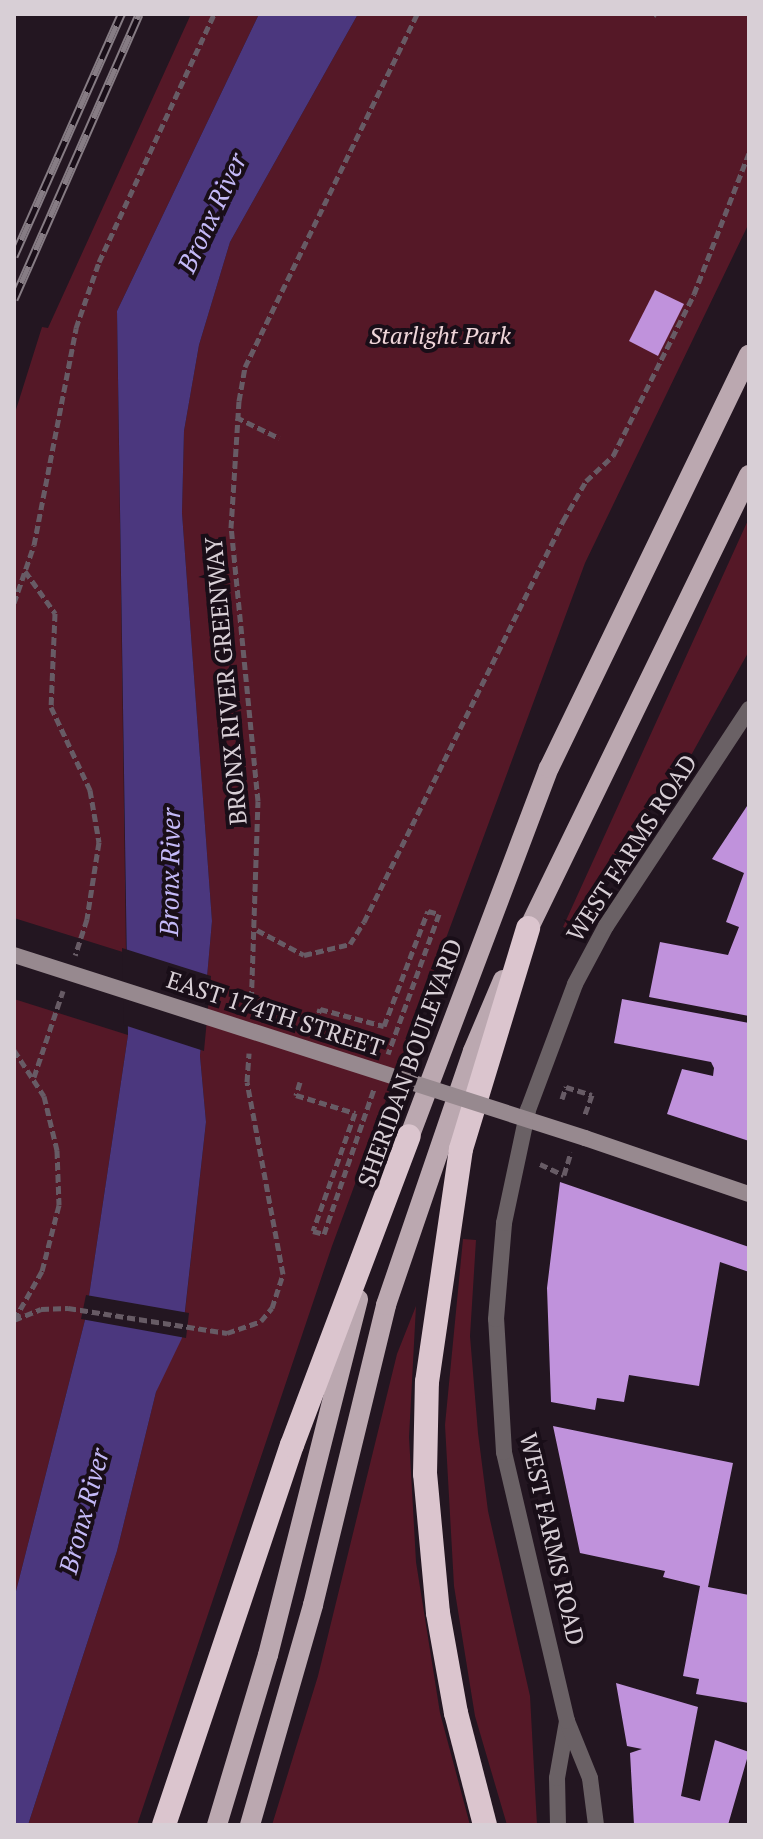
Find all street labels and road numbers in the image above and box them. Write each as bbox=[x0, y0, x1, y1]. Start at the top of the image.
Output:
street label: BRONX RIVER GREENWAY bbox=[199, 536, 253, 826]
street label: WEST FARMS ROAD bbox=[561, 749, 703, 947]
street label: SHERIDAN BOULEVARD bbox=[352, 935, 468, 1191]
street label: EAST 174TH STREET bbox=[163, 965, 387, 1063]
street label: WEST FARMS ROAD bbox=[514, 1430, 590, 1648]

